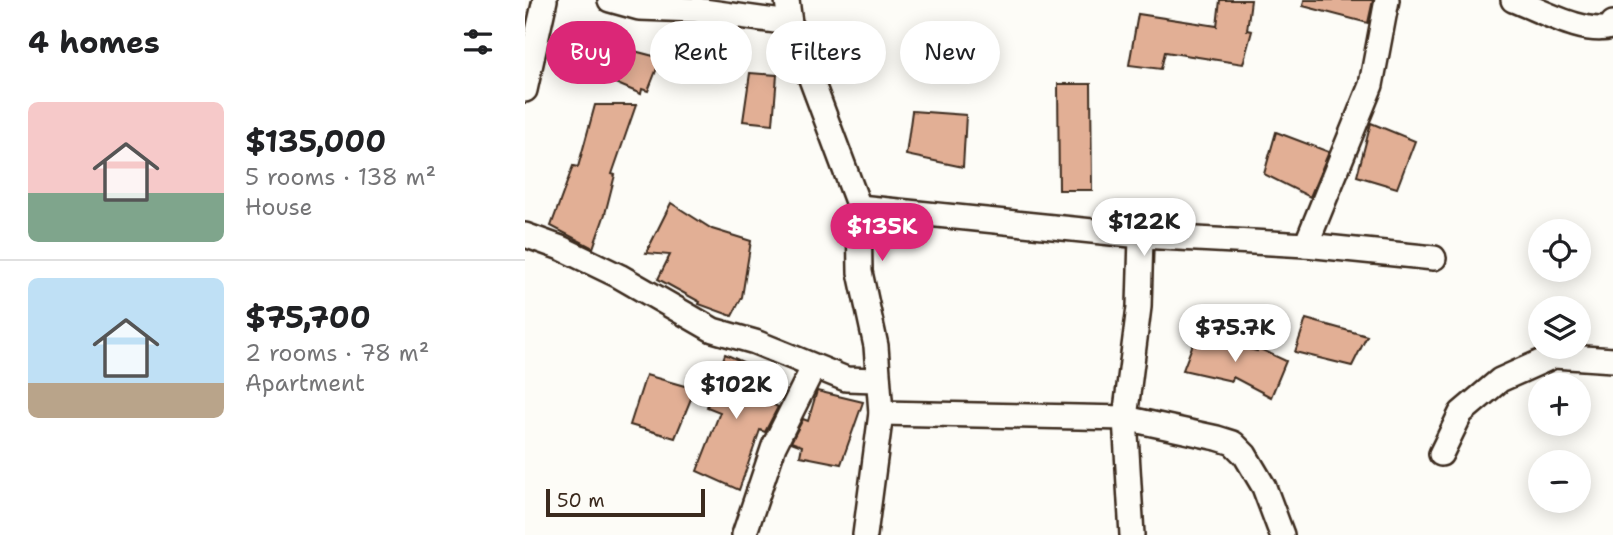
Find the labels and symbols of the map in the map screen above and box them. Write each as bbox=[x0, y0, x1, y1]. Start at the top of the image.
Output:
pin: $122K bbox=[1095, 198, 1193, 258]
pin: $135K bbox=[833, 204, 931, 263]
pin: $75.7K bbox=[1178, 304, 1292, 364]
pin: $102K bbox=[687, 362, 785, 421]
scale bar bbox=[546, 486, 705, 518]

